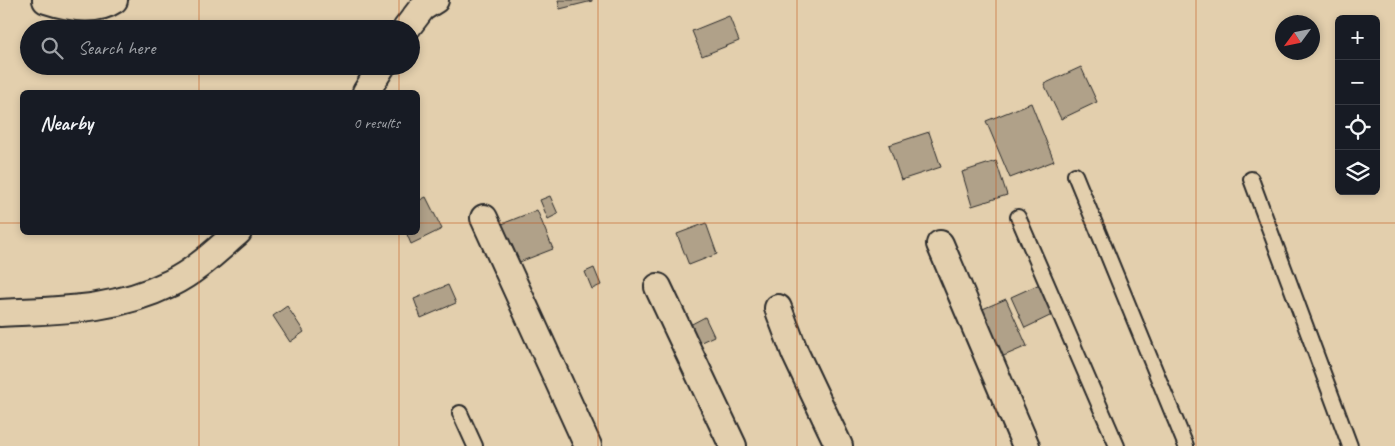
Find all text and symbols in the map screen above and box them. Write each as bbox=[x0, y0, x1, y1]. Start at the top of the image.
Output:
north arrow bbox=[1275, 15, 1320, 60]
map controls bbox=[1335, 15, 1380, 195]
button: + bbox=[1335, 15, 1380, 60]
search box bbox=[20, 20, 420, 75]
icon: search bbox=[38, 34, 66, 62]
text: Search here bbox=[78, 36, 155, 60]
button: − bbox=[1335, 60, 1380, 105]
button: locate bbox=[1335, 105, 1380, 150]
text: Nearby bbox=[40, 110, 93, 136]
text: 0 results bbox=[353, 113, 400, 133]
button: layers bbox=[1335, 150, 1380, 195]

